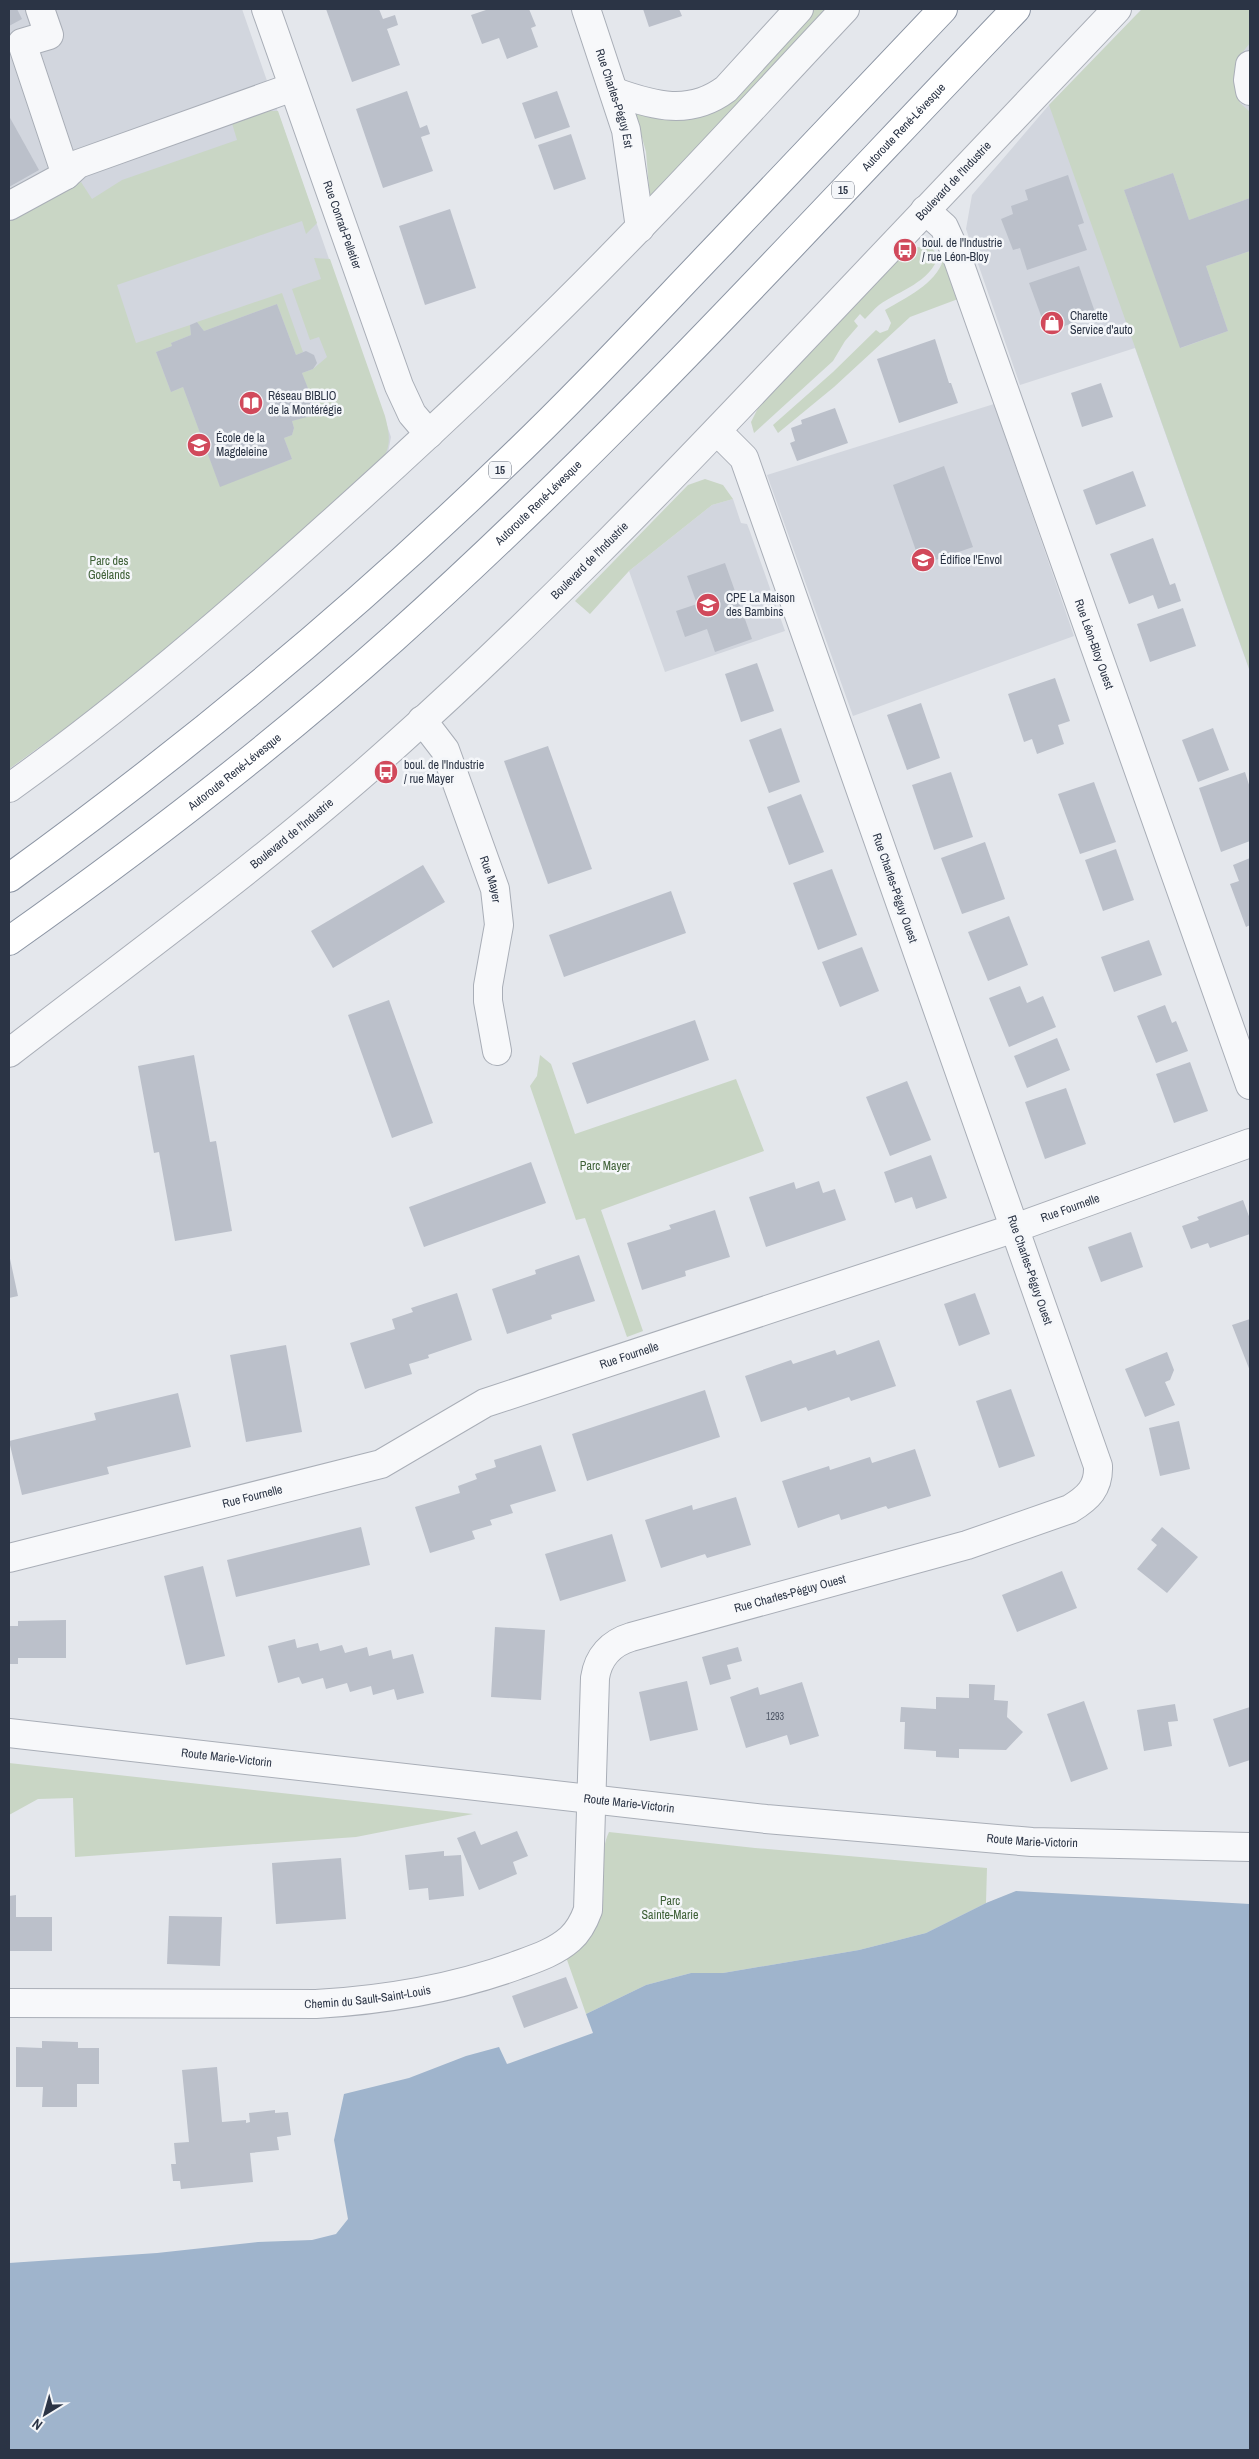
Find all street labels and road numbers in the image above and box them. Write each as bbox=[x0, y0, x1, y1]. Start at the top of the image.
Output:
street label: Rue Charles-Péguy Est bbox=[592, 47, 637, 149]
street label: Autoroute René-Lévesque bbox=[858, 80, 949, 175]
street label: Boulevard de l'Industrie bbox=[912, 138, 995, 224]
street label: Rue Conrad-Pelletier bbox=[319, 179, 365, 272]
road number: 15 bbox=[832, 182, 854, 198]
street label: Autoroute René-Lévesque bbox=[491, 457, 585, 549]
road number: 15 bbox=[489, 462, 511, 478]
street label: Boulevard de l'Industrie bbox=[547, 518, 632, 603]
street label: Rue Léon-Bloy Ouest bbox=[1071, 597, 1117, 692]
street label: Autoroute René-Lévesque bbox=[184, 730, 285, 815]
street label: Boulevard de l'Industrie bbox=[247, 795, 337, 872]
street label: Rue Charles-Péguy Ouest bbox=[869, 831, 921, 945]
street label: Rue Mayer bbox=[476, 854, 505, 904]
street label: Rue Fournelle bbox=[1038, 1190, 1102, 1226]
street label: Rue Charles-Péguy Ouest bbox=[1004, 1213, 1056, 1327]
street label: Rue Fournelle bbox=[597, 1338, 661, 1373]
street label: Rue Fournelle bbox=[221, 1481, 284, 1512]
street label: Rue Charles-Péguy Ouest bbox=[732, 1571, 848, 1616]
street label: Route Marie-Victorin bbox=[180, 1745, 273, 1771]
street label: Route Marie-Victorin bbox=[583, 1790, 675, 1817]
street label: Route Marie-Victorin bbox=[986, 1830, 1078, 1851]
street label: Chemin du Sault-Saint-Louis bbox=[304, 1982, 432, 2012]

